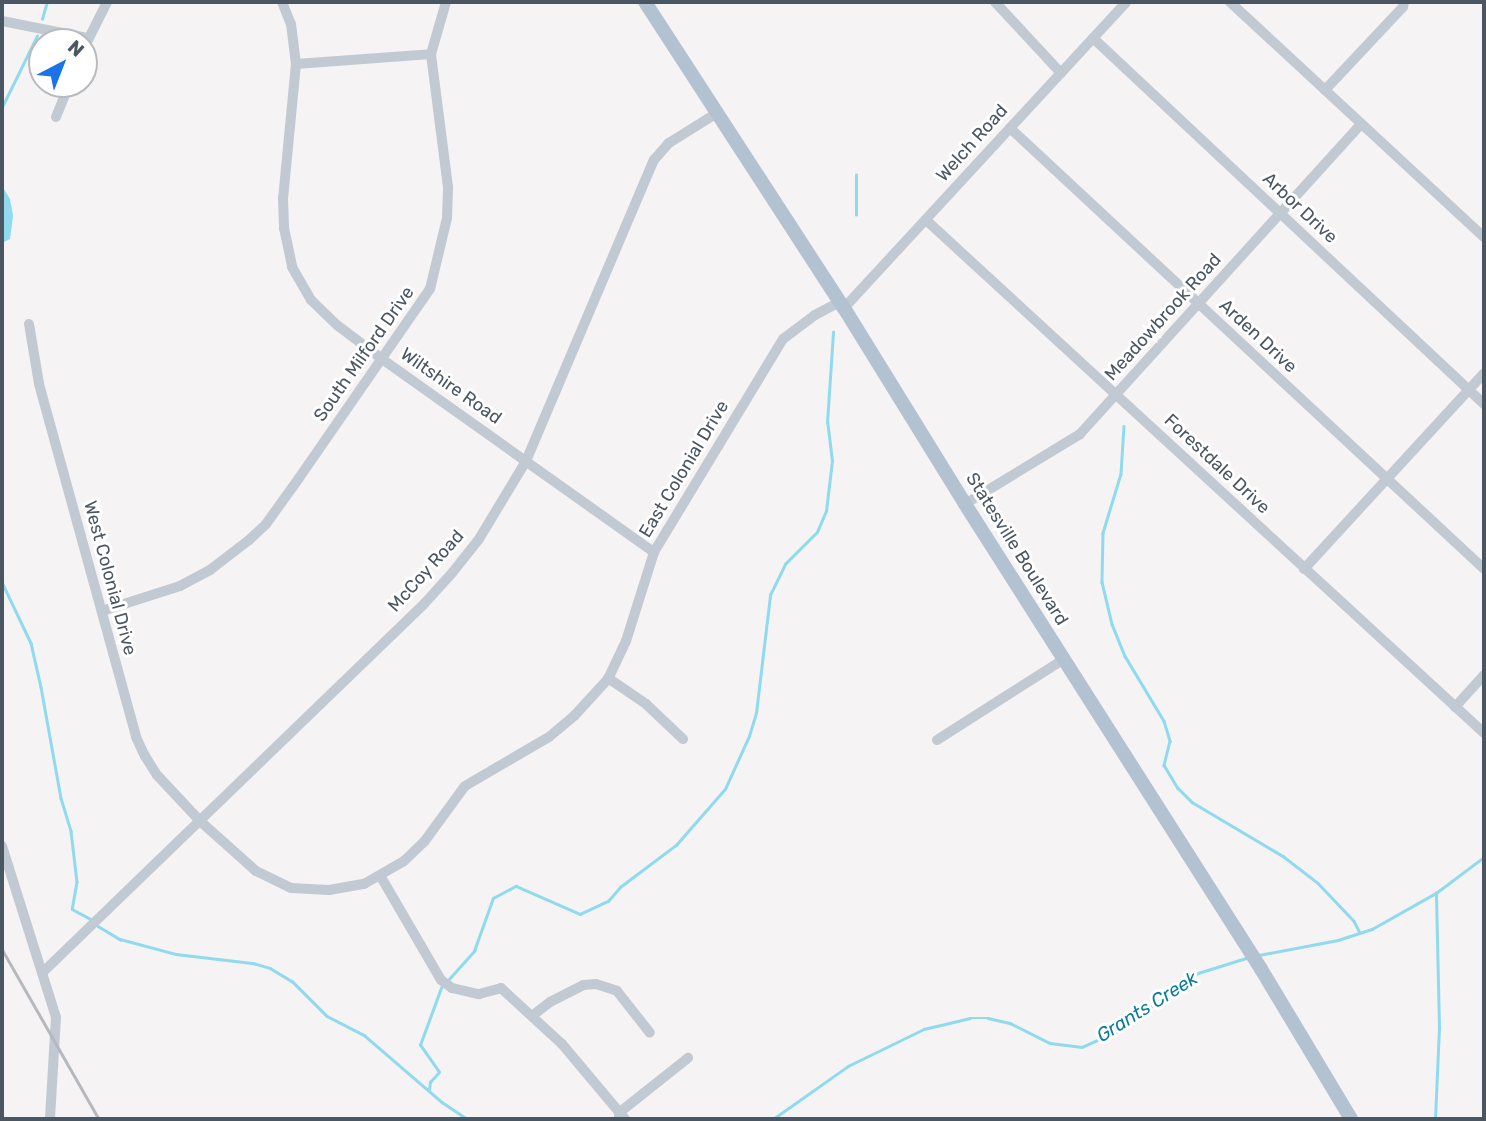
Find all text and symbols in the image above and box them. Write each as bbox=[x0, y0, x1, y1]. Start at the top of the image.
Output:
north arrow bbox=[28, 28, 98, 98]
text: N bbox=[63, 35, 89, 62]
street label: Welch Road bbox=[932, 100, 1012, 186]
street label: Arbor Drive bbox=[1258, 168, 1342, 248]
street label: Meadowbrook Road bbox=[1100, 249, 1226, 385]
street label: South Milford Drive bbox=[309, 282, 419, 426]
street label: Arden Drive bbox=[1215, 295, 1301, 377]
street label: Wiltshire Road bbox=[396, 343, 506, 429]
street label: East Colonial Drive bbox=[635, 397, 733, 541]
street label: Forestdale Drive bbox=[1160, 410, 1274, 518]
street label: Statesville Boulevard bbox=[961, 469, 1073, 629]
street label: West Colonial Drive bbox=[79, 498, 141, 658]
street label: McCoy Road bbox=[383, 525, 469, 617]
water label: Grants Creek bbox=[1092, 967, 1202, 1047]

